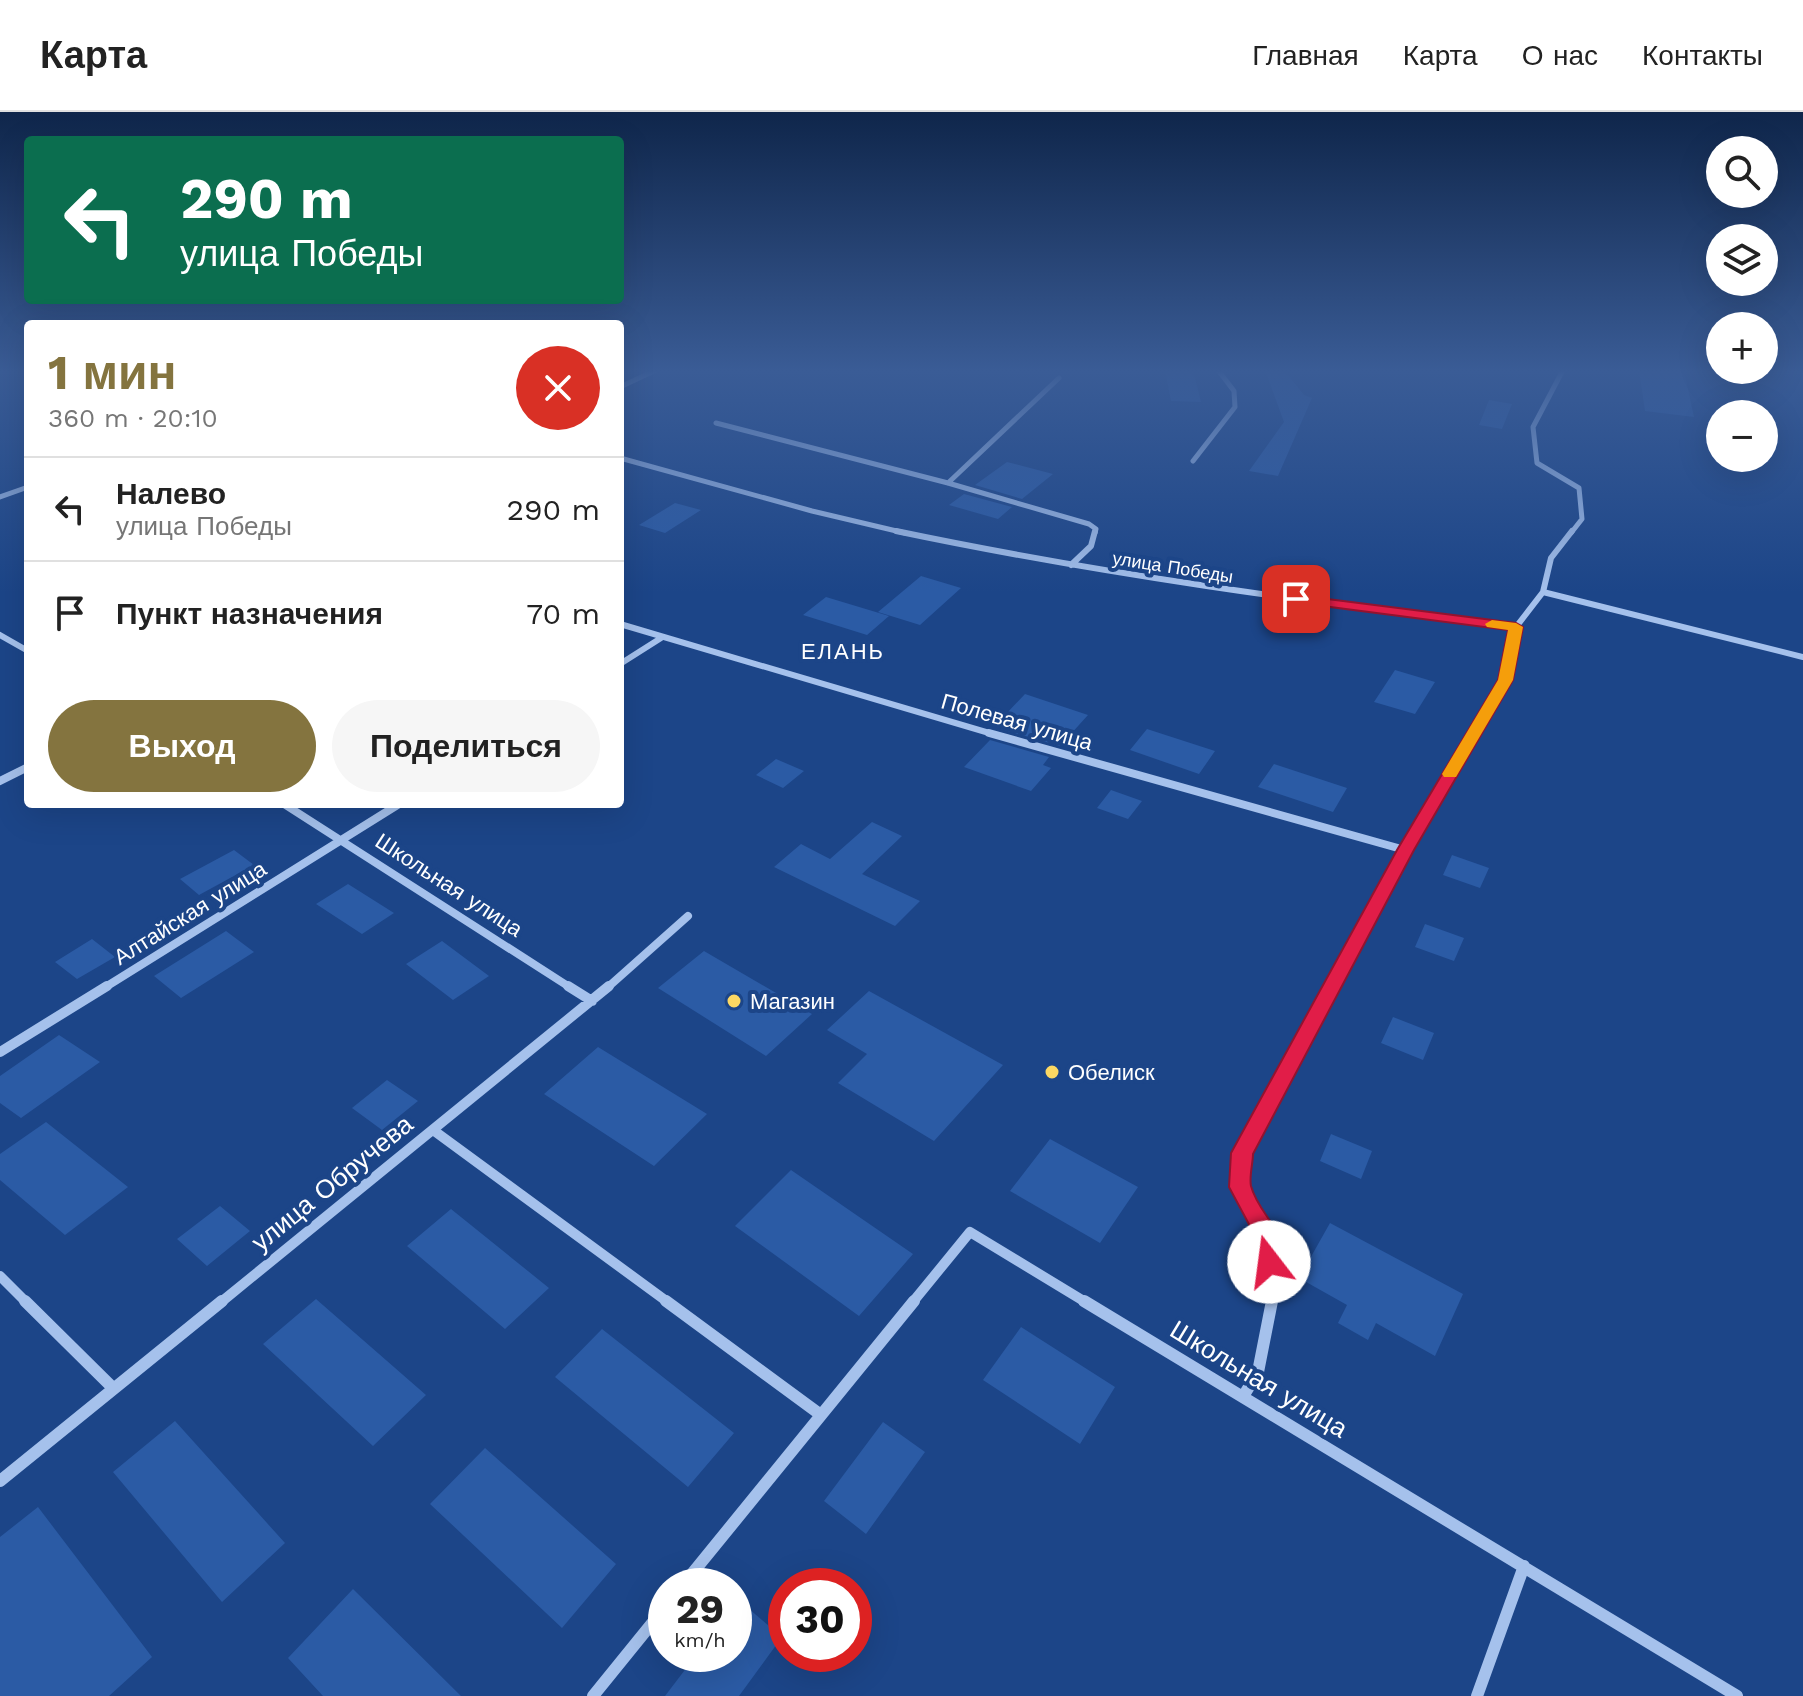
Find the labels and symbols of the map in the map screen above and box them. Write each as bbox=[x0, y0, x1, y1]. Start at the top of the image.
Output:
street label: улица Победы bbox=[1111, 547, 1235, 587]
pin bbox=[1262, 565, 1330, 633]
district label: ЕЛАНЬ bbox=[801, 639, 885, 664]
street label: Полевая улица bbox=[938, 688, 1096, 756]
street label: Школьная улица bbox=[371, 828, 528, 942]
street label: Алтайская улица bbox=[109, 856, 272, 970]
place label: Магазин bbox=[750, 989, 835, 1014]
marker: Магазин bbox=[725, 992, 743, 1010]
place label: Обелиск bbox=[1068, 1060, 1155, 1085]
marker: Обелиск bbox=[1043, 1063, 1061, 1081]
street label: улица Обручева bbox=[245, 1109, 419, 1257]
position arrow bbox=[1227, 1220, 1311, 1304]
street label: Школьная улица bbox=[1165, 1314, 1353, 1444]
speed limit sign: 30 bbox=[768, 1568, 872, 1672]

